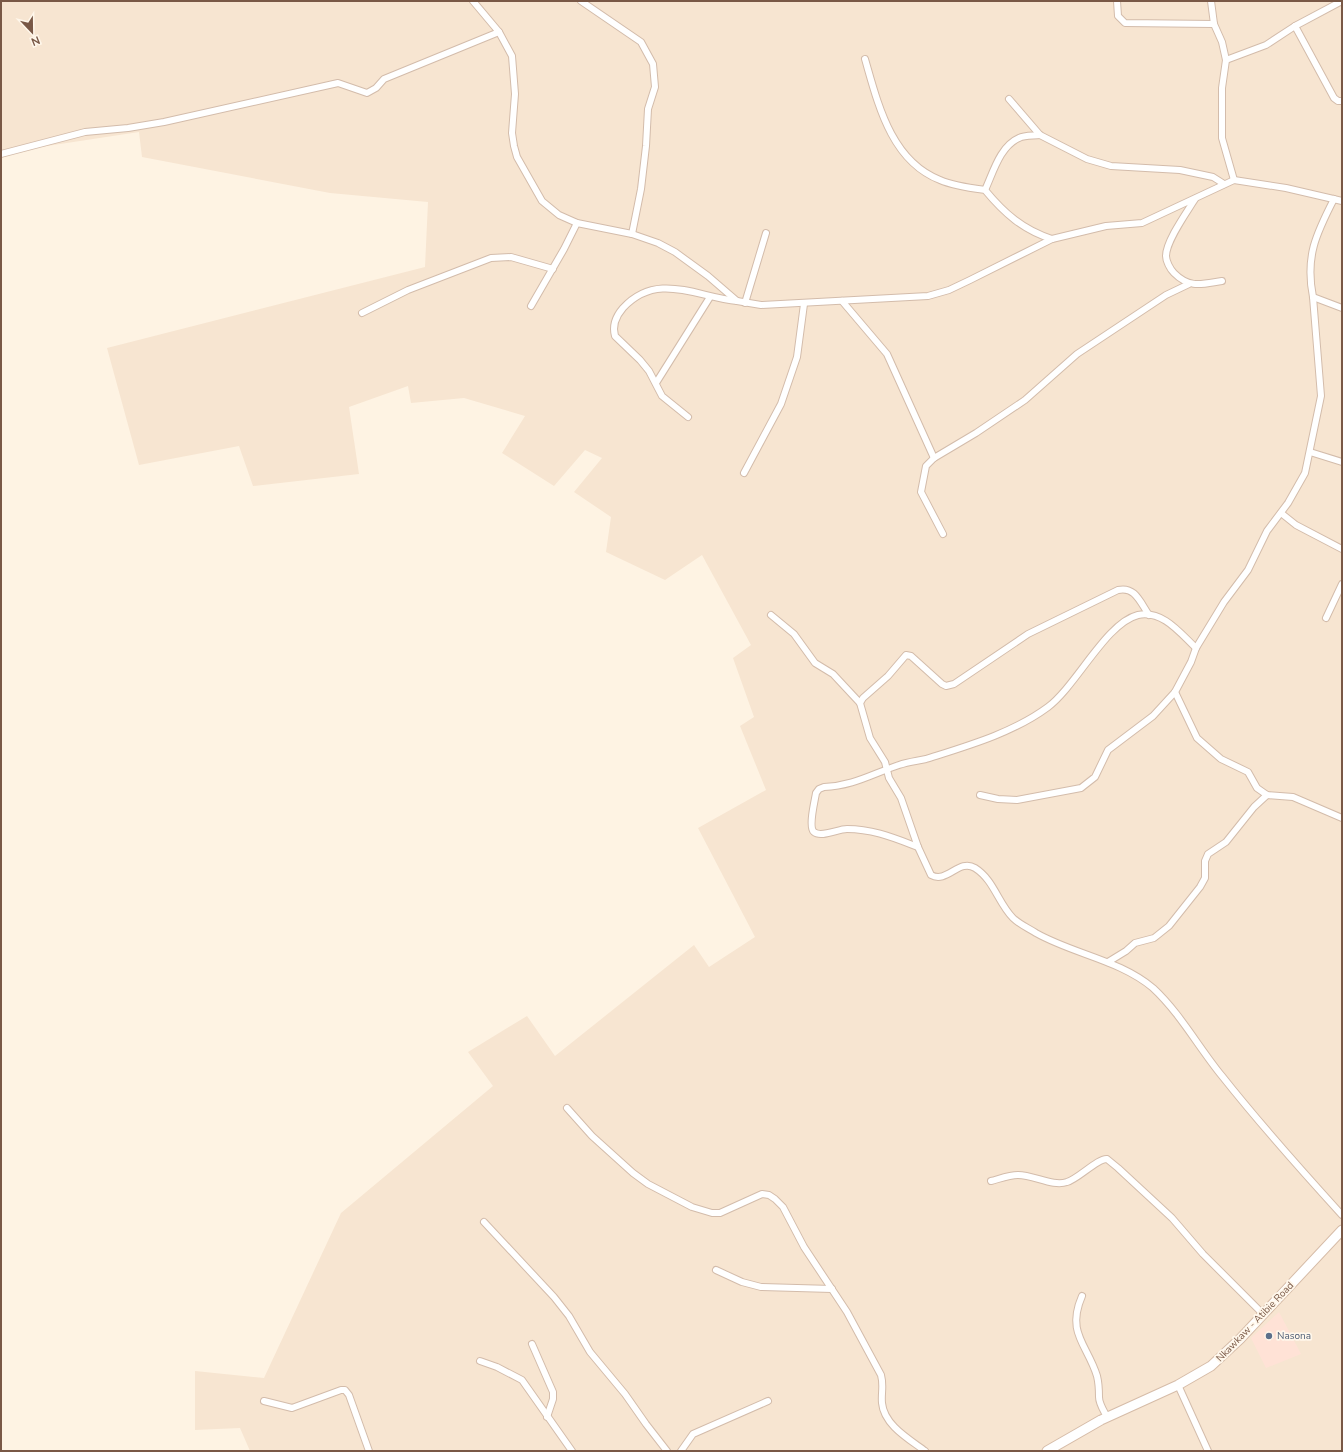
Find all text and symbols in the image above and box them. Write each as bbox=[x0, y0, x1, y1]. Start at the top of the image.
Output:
north arrow bbox=[12, 12, 52, 52]
text: N bbox=[29, 32, 42, 49]
street label: Nkawkaw - Atibie Road bbox=[1213, 1279, 1297, 1365]
place label: Nasona bbox=[1277, 1329, 1311, 1343]
marker: Nasona bbox=[1264, 1331, 1274, 1341]

